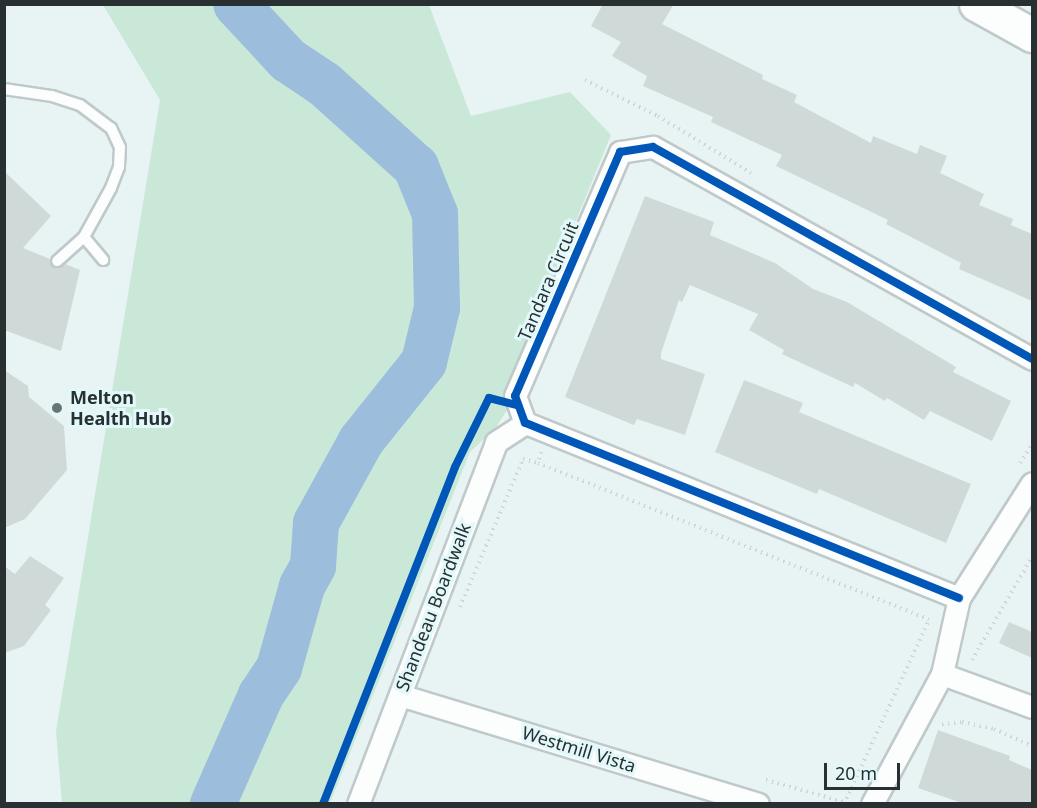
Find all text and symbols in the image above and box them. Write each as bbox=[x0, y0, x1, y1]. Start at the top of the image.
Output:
street label: Tandara Circuit bbox=[513, 218, 583, 344]
place label: Melton Health Hub bbox=[70, 387, 172, 430]
marker: Melton Health Hub bbox=[48, 399, 66, 417]
street label: Shandeau Boardwalk bbox=[391, 520, 475, 694]
street label: Westmill Vista bbox=[520, 721, 638, 777]
scale bar bbox=[827, 751, 904, 789]
text: 20 m bbox=[835, 761, 877, 785]

